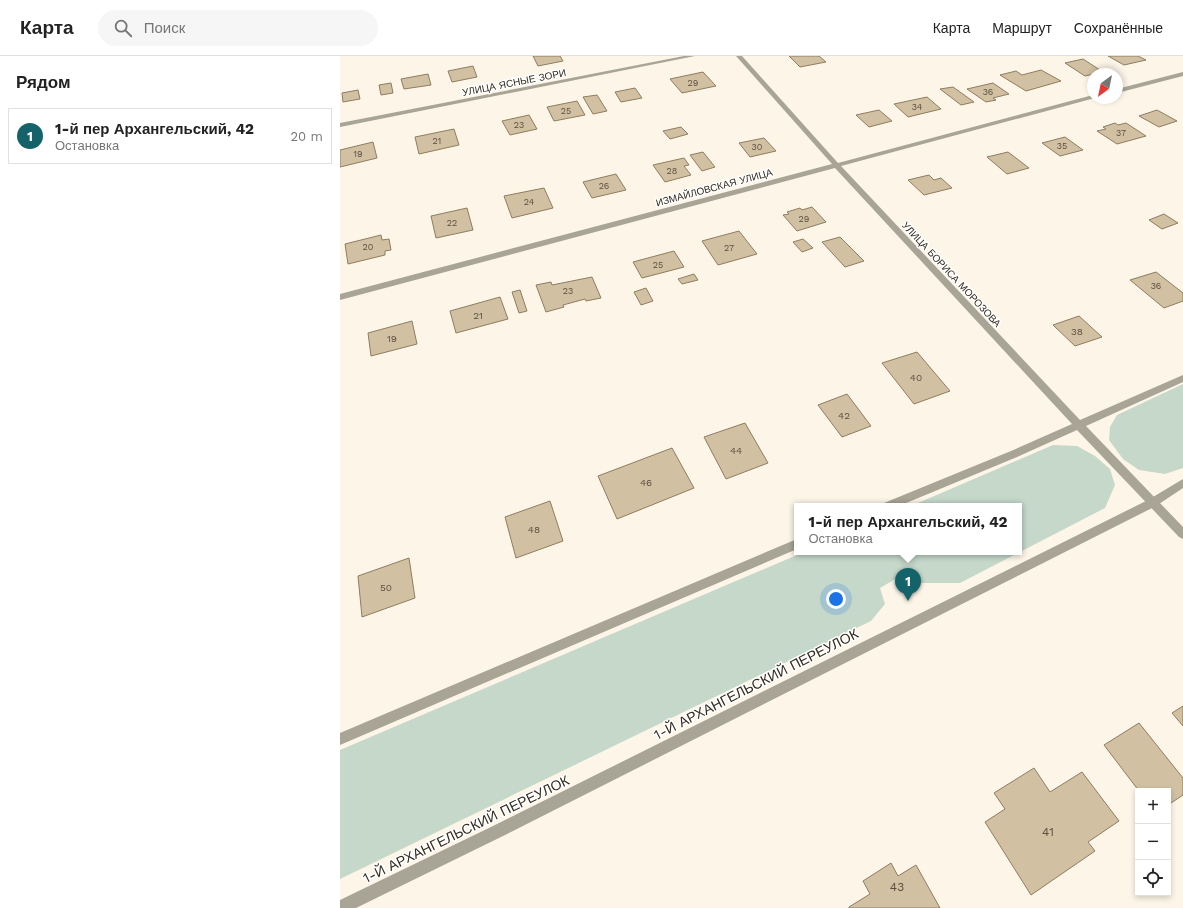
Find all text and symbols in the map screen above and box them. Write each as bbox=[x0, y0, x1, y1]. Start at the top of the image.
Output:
search box bbox=[98, 10, 378, 46]
text: Карта bbox=[20, 16, 74, 39]
icon: search bbox=[112, 17, 134, 39]
text: Поиск bbox=[144, 19, 185, 37]
text: Карта bbox=[933, 20, 970, 36]
text: Маршрут bbox=[992, 20, 1052, 36]
text: Сохранённые bbox=[1074, 20, 1163, 36]
street label: УЛИЦА ЯСНЫЕ ЗОРИ bbox=[461, 67, 567, 98]
north arrow bbox=[1087, 68, 1123, 104]
text: Рядом bbox=[16, 72, 71, 92]
house number: 29 bbox=[688, 78, 698, 88]
house number: 36 bbox=[983, 87, 993, 97]
house number: 34 bbox=[912, 102, 923, 112]
house number: 25 bbox=[561, 106, 571, 116]
text: 1-й пер Архангельский, 42 bbox=[55, 120, 254, 138]
house number: 23 bbox=[514, 120, 524, 130]
house number: 37 bbox=[1116, 128, 1126, 138]
text: 1 bbox=[27, 129, 33, 144]
text: 20 m bbox=[291, 129, 323, 144]
house number: 21 bbox=[433, 136, 441, 146]
text: Остановка bbox=[55, 138, 119, 153]
house number: 35 bbox=[1057, 141, 1067, 151]
house number: 30 bbox=[752, 142, 763, 152]
house number: 19 bbox=[353, 149, 363, 159]
street label: ИЗМАЙЛОВСКАЯ УЛИЦА bbox=[654, 166, 774, 208]
house number: 28 bbox=[667, 166, 677, 176]
house number: 26 bbox=[599, 181, 609, 191]
house number: 24 bbox=[524, 197, 535, 207]
house number: 29 bbox=[799, 214, 809, 224]
house number: 22 bbox=[447, 218, 457, 228]
street label: УЛИЦА БОРИСА МОРОЗОВА bbox=[900, 220, 1003, 329]
house number: 20 bbox=[363, 242, 374, 252]
house number: 27 bbox=[724, 243, 734, 253]
house number: 25 bbox=[653, 260, 663, 270]
house number: 36 bbox=[1151, 281, 1161, 291]
house number: 23 bbox=[563, 286, 573, 296]
house number: 21 bbox=[473, 310, 483, 321]
house number: 38 bbox=[1071, 326, 1083, 337]
house number: 19 bbox=[387, 333, 397, 344]
house number: 40 bbox=[910, 372, 922, 383]
house number: 42 bbox=[838, 410, 850, 421]
house number: 44 bbox=[730, 445, 742, 456]
house number: 46 bbox=[640, 477, 652, 488]
popup bbox=[794, 503, 1022, 555]
text: 1-й пер Архангельский, 42 bbox=[808, 513, 1008, 531]
house number: 48 bbox=[528, 524, 540, 535]
text: Остановка bbox=[808, 531, 873, 546]
pin: 1 bbox=[895, 568, 921, 601]
house number: 50 bbox=[380, 582, 392, 593]
your location bbox=[826, 589, 846, 609]
street label: 1-Й АРХАНГЕЛЬСКИЙ ПЕРЕУЛОК bbox=[651, 624, 862, 743]
street label: 1-Й АРХАНГЕЛЬСКИЙ ПЕРЕУЛОК bbox=[360, 771, 572, 886]
map controls bbox=[1135, 788, 1171, 896]
button: + bbox=[1135, 788, 1171, 824]
button: − bbox=[1135, 824, 1171, 860]
house number: 41 bbox=[1042, 825, 1054, 839]
button: locate bbox=[1135, 860, 1171, 896]
house number: 43 bbox=[890, 880, 904, 894]

